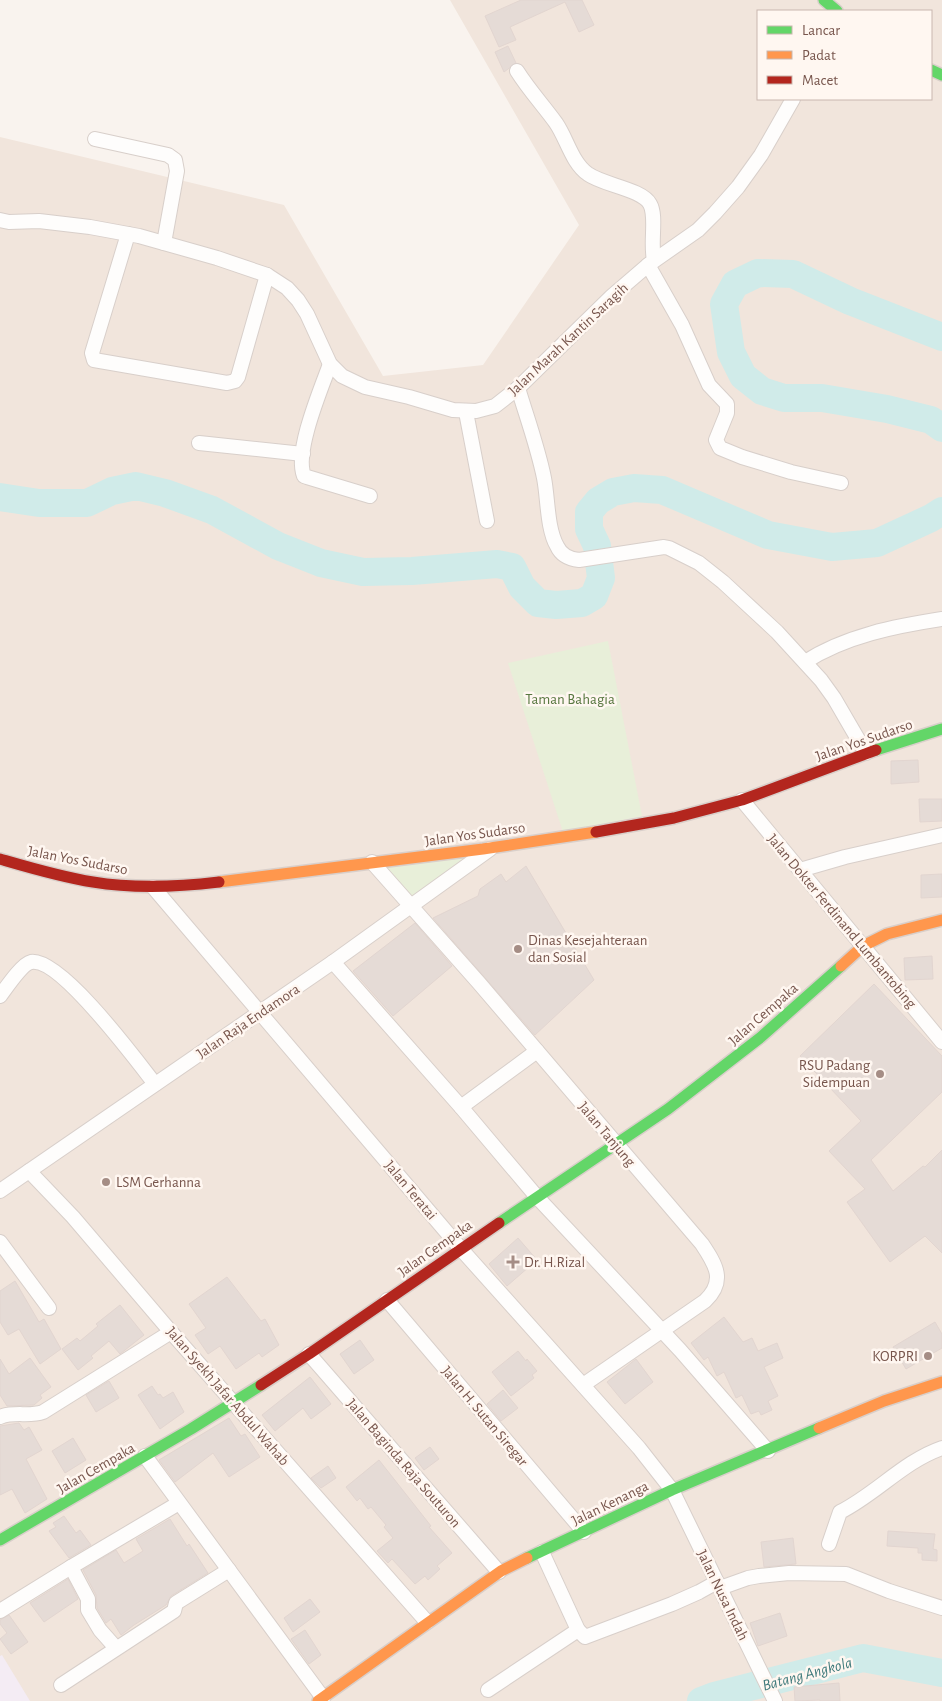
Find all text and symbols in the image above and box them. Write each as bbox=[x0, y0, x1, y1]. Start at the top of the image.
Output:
legend bbox=[757, 10, 932, 100]
text: Lancar bbox=[802, 23, 840, 38]
text: Padat bbox=[802, 48, 836, 63]
text: Macet bbox=[802, 73, 838, 88]
street label: Jalan Marah Kantin Saragih bbox=[506, 280, 631, 399]
park label: Taman Bahagia bbox=[525, 692, 615, 707]
street label: Jalan Yos Sudarso bbox=[814, 717, 915, 764]
street label: Jalan Yos Sudarso bbox=[424, 820, 526, 849]
street label: Jalan Dokter Ferdinand Lumbantobing bbox=[764, 831, 919, 1012]
street label: Jalan Yos Sudarso bbox=[27, 843, 129, 878]
place label: Dinas Kesejahteraan dan Sosial bbox=[528, 933, 648, 965]
marker: Dinas Kesejahteraan dan Sosial bbox=[512, 943, 524, 955]
street label: Jalan Cempaka bbox=[726, 980, 801, 1048]
street label: Jalan Raja Endamora bbox=[194, 981, 302, 1061]
place label: RSU Padang Sidempuan bbox=[799, 1058, 871, 1090]
marker: RSU Padang Sidempuan bbox=[874, 1068, 886, 1080]
street label: Jalan Tanjung bbox=[575, 1099, 638, 1170]
street label: Jalan Teratai bbox=[382, 1158, 440, 1223]
place label: LSM Gerhanna bbox=[116, 1175, 201, 1190]
marker: LSM Gerhanna bbox=[100, 1176, 112, 1188]
street label: Jalan Cempaka bbox=[396, 1217, 475, 1279]
marker: Dr. H.Rizal bbox=[506, 1255, 520, 1269]
place label: Dr. H.Rizal bbox=[524, 1255, 585, 1270]
street label: Jalan Syekh Jafar Abdul Wahab bbox=[163, 1324, 292, 1469]
place label: KORPRI bbox=[872, 1349, 918, 1364]
marker: KORPRI bbox=[922, 1350, 934, 1362]
street label: Jalan H. Sutan Siregar bbox=[439, 1364, 531, 1469]
street label: Jalan Baginda Raja Souturon bbox=[344, 1396, 463, 1531]
street label: Jalan Cempaka bbox=[55, 1440, 137, 1497]
street label: Jalan Kenanga bbox=[570, 1478, 651, 1528]
street label: Jalan Nusa Indah bbox=[694, 1548, 751, 1643]
water label: Batang Angkola bbox=[761, 1654, 854, 1694]

